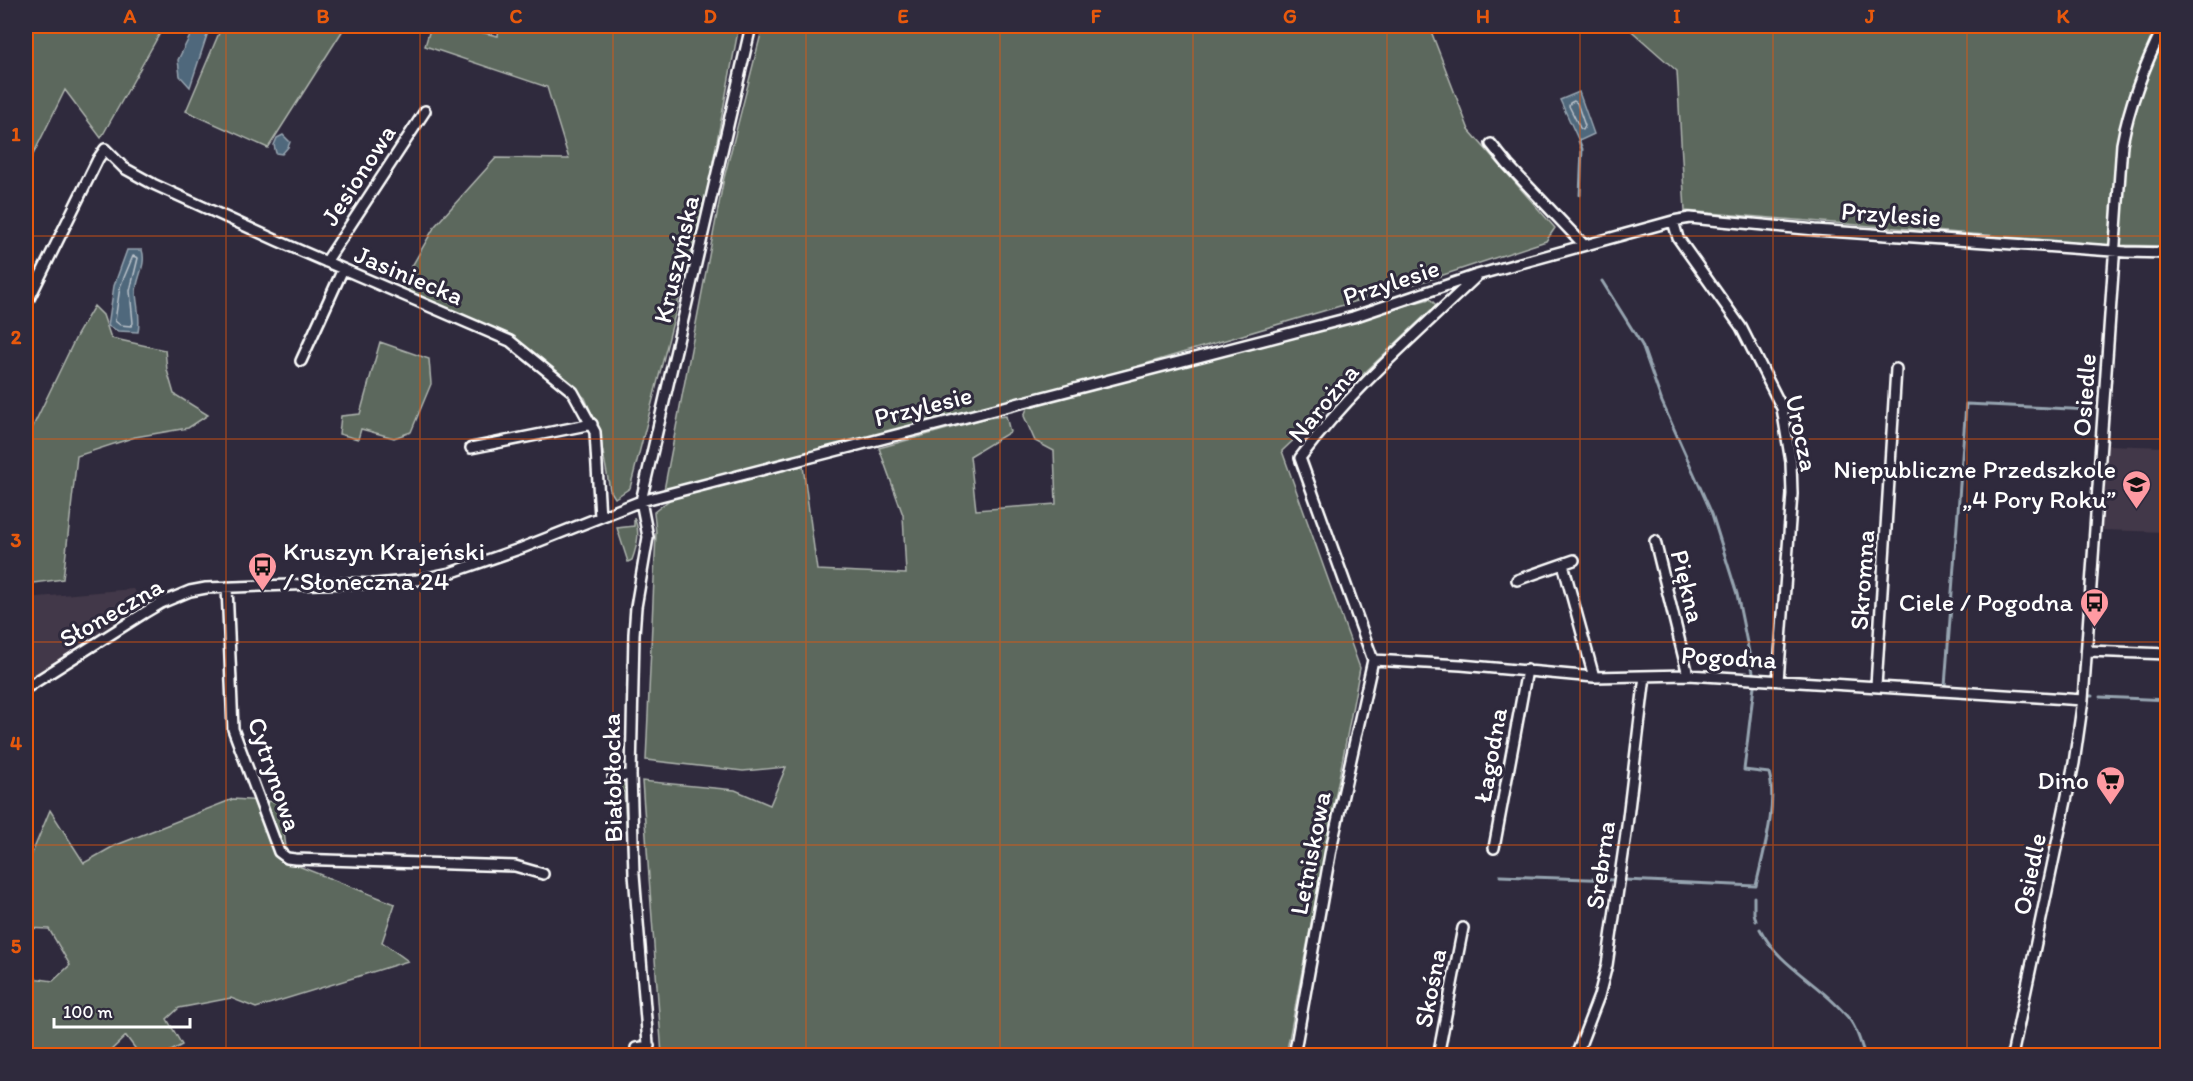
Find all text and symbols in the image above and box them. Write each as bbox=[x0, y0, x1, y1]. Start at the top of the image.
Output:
text: A bbox=[123, 4, 137, 28]
text: B bbox=[317, 4, 330, 28]
text: C bbox=[510, 4, 523, 28]
text: D bbox=[703, 4, 717, 28]
text: E bbox=[897, 4, 909, 28]
text: F bbox=[1091, 4, 1102, 28]
text: G bbox=[1283, 4, 1297, 28]
text: H bbox=[1476, 4, 1490, 28]
text: I bbox=[1673, 4, 1681, 28]
text: J bbox=[1864, 4, 1875, 28]
text: K bbox=[2057, 4, 2071, 28]
street label: Jesionowa bbox=[313, 118, 403, 232]
text: 1 bbox=[11, 122, 21, 146]
street label: Kruszyńska bbox=[646, 192, 706, 326]
street label: Przylesie bbox=[1840, 195, 1942, 233]
street label: Jasiniecka bbox=[350, 238, 468, 312]
street label: Przylesie bbox=[1339, 251, 1443, 313]
text: 2 bbox=[11, 325, 22, 349]
street label: Osiedle bbox=[2065, 352, 2103, 438]
street label: Narożna bbox=[1281, 356, 1366, 449]
street label: Przylesie bbox=[871, 378, 975, 434]
street label: Urocza bbox=[1778, 392, 1826, 474]
place label: Niepubliczne Przedszkole „4 Pory Roku” bbox=[1833, 453, 2116, 515]
school or university icon: Niepubliczne Przedszkole „4 Pory Roku” bbox=[2121, 468, 2153, 510]
text: 3 bbox=[11, 528, 22, 552]
street label: Skromna bbox=[1843, 529, 1881, 631]
place label: Kruszyn Krajeński / Słoneczna 24 bbox=[283, 535, 485, 597]
street label: Piękna bbox=[1664, 546, 1713, 626]
bus stop icon: Kruszyn Krajeński / Słoneczna 24 bbox=[246, 550, 278, 592]
street label: Słoneczna bbox=[53, 569, 169, 654]
place label: Ciele / Pogodna bbox=[1899, 586, 2073, 618]
bus stop icon: Ciele / Pogodna bbox=[2078, 586, 2110, 628]
street label: Pogodna bbox=[1680, 639, 1778, 676]
street label: Łagodna bbox=[1466, 705, 1514, 805]
street label: Cytrynowa bbox=[241, 713, 309, 835]
street label: Białobłocka bbox=[595, 713, 629, 843]
text: 4 bbox=[10, 731, 22, 755]
place label: Dino bbox=[2037, 764, 2089, 796]
supermarket icon: Dino bbox=[2094, 764, 2126, 806]
street label: Letniskowa bbox=[1282, 788, 1338, 918]
street label: Srebrna bbox=[1578, 819, 1622, 911]
street label: Osiedle bbox=[2005, 830, 2053, 918]
text: 5 bbox=[11, 934, 22, 958]
street label: Skośna bbox=[1407, 946, 1453, 1030]
scale bar bbox=[54, 991, 190, 1029]
text: 100 m bbox=[63, 1001, 113, 1023]

